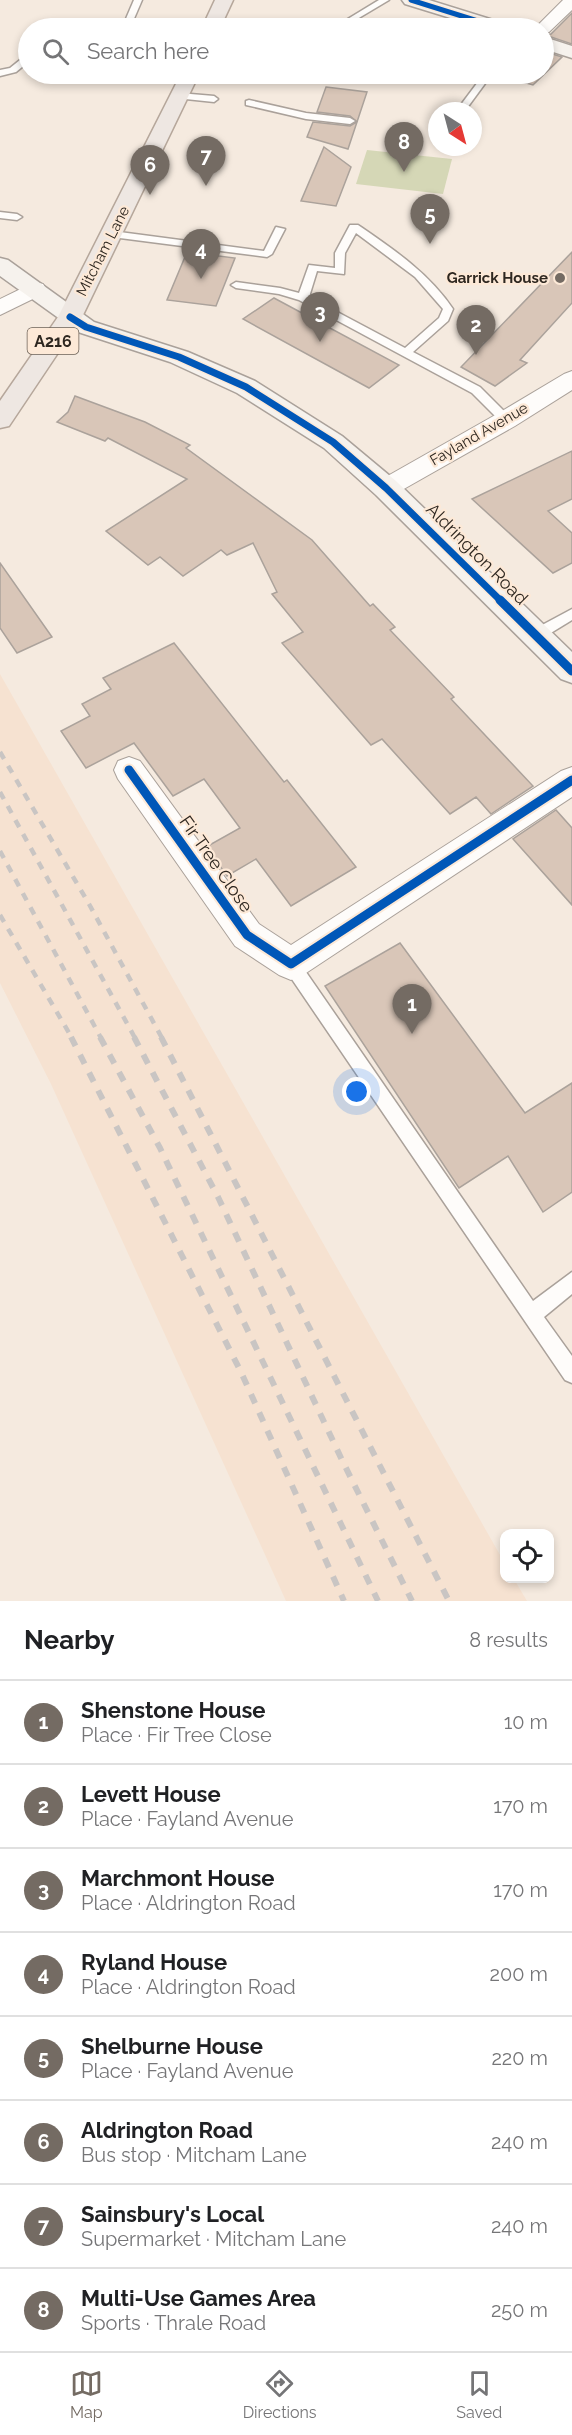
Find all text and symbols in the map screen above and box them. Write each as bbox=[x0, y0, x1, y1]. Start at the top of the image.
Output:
search box bbox=[18, 18, 554, 84]
icon: search bbox=[39, 35, 72, 68]
text: Search here bbox=[87, 38, 209, 64]
north arrow bbox=[428, 102, 482, 156]
pin: 8 bbox=[384, 122, 424, 172]
pin: 7 bbox=[186, 136, 226, 186]
pin: 6 bbox=[130, 146, 170, 195]
pin: 5 bbox=[410, 194, 450, 244]
street label: Mitcham Lane bbox=[73, 203, 133, 299]
pin: 4 bbox=[182, 230, 220, 279]
place label: Garrick House bbox=[447, 269, 548, 287]
marker: Garrick House bbox=[553, 271, 567, 285]
pin: 3 bbox=[300, 292, 340, 342]
pin: 2 bbox=[456, 306, 496, 355]
road number: A216 bbox=[28, 328, 78, 354]
street label: Fayland Avenue bbox=[427, 399, 531, 469]
street label: Aldrington Road bbox=[422, 499, 532, 609]
street label: Fir Tree Close bbox=[175, 811, 258, 916]
pin: 1 bbox=[392, 984, 432, 1034]
your location bbox=[342, 1077, 371, 1106]
map controls bbox=[500, 1529, 554, 1583]
button: locate bbox=[500, 1529, 554, 1583]
text: Nearby bbox=[24, 1625, 114, 1655]
text: 8 results bbox=[469, 1628, 548, 1652]
text: Shenstone House bbox=[81, 1697, 266, 1723]
text: 1 bbox=[39, 1710, 48, 1734]
text: 10 m bbox=[504, 1710, 548, 1734]
text: Place · Fir Tree Close bbox=[81, 1723, 272, 1747]
text: Levett House bbox=[81, 1781, 221, 1807]
text: 2 bbox=[38, 1794, 49, 1818]
text: 170 m bbox=[493, 1794, 548, 1818]
text: Place · Fayland Avenue bbox=[81, 1807, 293, 1831]
text: Marchmont House bbox=[81, 1865, 275, 1891]
text: 3 bbox=[38, 1878, 49, 1902]
text: 170 m bbox=[493, 1878, 548, 1902]
text: Place · Aldrington Road bbox=[81, 1891, 296, 1915]
text: Ryland House bbox=[81, 1949, 227, 1975]
text: 4 bbox=[38, 1962, 49, 1986]
text: 200 m bbox=[490, 1962, 548, 1986]
text: Place · Aldrington Road bbox=[81, 1975, 296, 1999]
text: Shelburne House bbox=[81, 2033, 263, 2059]
text: 5 bbox=[38, 2046, 49, 2070]
text: 220 m bbox=[491, 2046, 548, 2070]
text: Place · Fayland Avenue bbox=[81, 2059, 293, 2083]
text: Aldrington Road bbox=[81, 2117, 253, 2143]
text: 6 bbox=[37, 2130, 50, 2154]
text: 240 m bbox=[491, 2130, 548, 2154]
text: Bus stop · Mitcham Lane bbox=[81, 2143, 307, 2167]
text: Sainsbury's Local bbox=[81, 2201, 264, 2227]
text: 7 bbox=[38, 2214, 49, 2238]
text: 240 m bbox=[491, 2214, 548, 2238]
text: Supermarket · Mitcham Lane bbox=[81, 2227, 346, 2251]
text: Multi-Use Games Area bbox=[81, 2285, 316, 2311]
text: 8 bbox=[37, 2298, 50, 2322]
text: 250 m bbox=[491, 2298, 548, 2322]
text: Sports · Thrale Road bbox=[81, 2311, 266, 2335]
tab: Map bbox=[70, 2367, 103, 2422]
tab: Directions bbox=[243, 2367, 317, 2422]
tab: Saved bbox=[456, 2367, 502, 2422]

